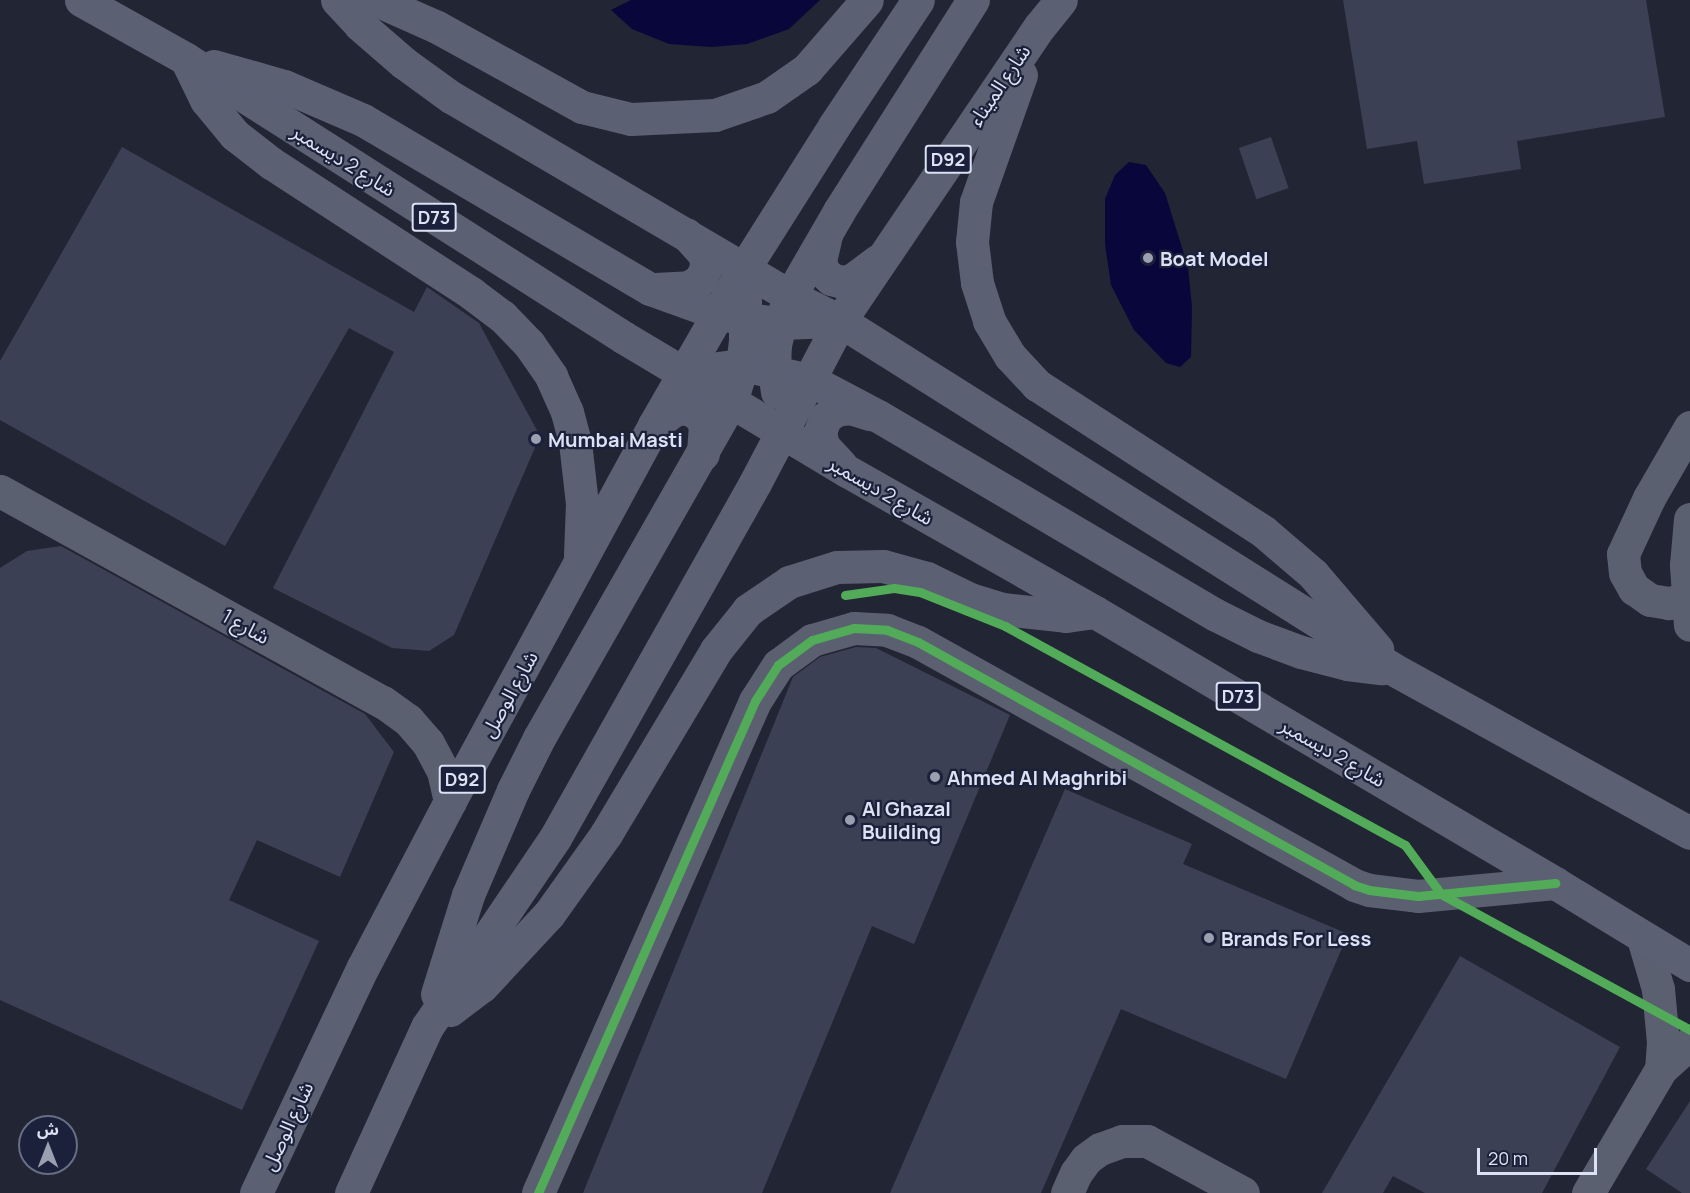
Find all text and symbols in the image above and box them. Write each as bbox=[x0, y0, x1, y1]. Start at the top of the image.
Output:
street label: شارع الميناء bbox=[963, 40, 1035, 130]
street label: شارع 2 ديسمبر bbox=[288, 119, 400, 201]
road number: D92 bbox=[924, 144, 972, 174]
road number: D73 bbox=[412, 202, 456, 232]
place label: Boat Model bbox=[1160, 246, 1269, 270]
marker: Boat Model bbox=[1141, 251, 1155, 265]
place label: Mumbai Masti bbox=[548, 427, 683, 451]
marker: Mumbai Masti bbox=[529, 432, 543, 446]
street label: شارع 2 ديسمبر bbox=[824, 450, 938, 530]
street label: شارع 1 bbox=[218, 603, 274, 649]
street label: شارع الوصل bbox=[475, 647, 543, 741]
road number: D73 bbox=[1216, 681, 1260, 711]
street label: شارع 2 ديسمبر bbox=[1276, 712, 1390, 792]
road number: D92 bbox=[438, 764, 486, 794]
place label: Ahmed Al Maghribi bbox=[947, 765, 1127, 789]
marker: Ahmed Al Maghribi bbox=[928, 770, 942, 784]
place label: Al Ghazal Building bbox=[862, 796, 951, 843]
marker: Al Ghazal Building bbox=[843, 813, 857, 827]
place label: Brands For Less bbox=[1221, 926, 1371, 950]
marker: Brands For Less bbox=[1202, 931, 1216, 945]
street label: شارع الوصل bbox=[256, 1078, 318, 1174]
north arrow bbox=[18, 1115, 78, 1175]
text: ش bbox=[37, 1118, 59, 1140]
scale bar bbox=[1480, 1136, 1600, 1174]
text: 20 m bbox=[1488, 1146, 1528, 1170]

